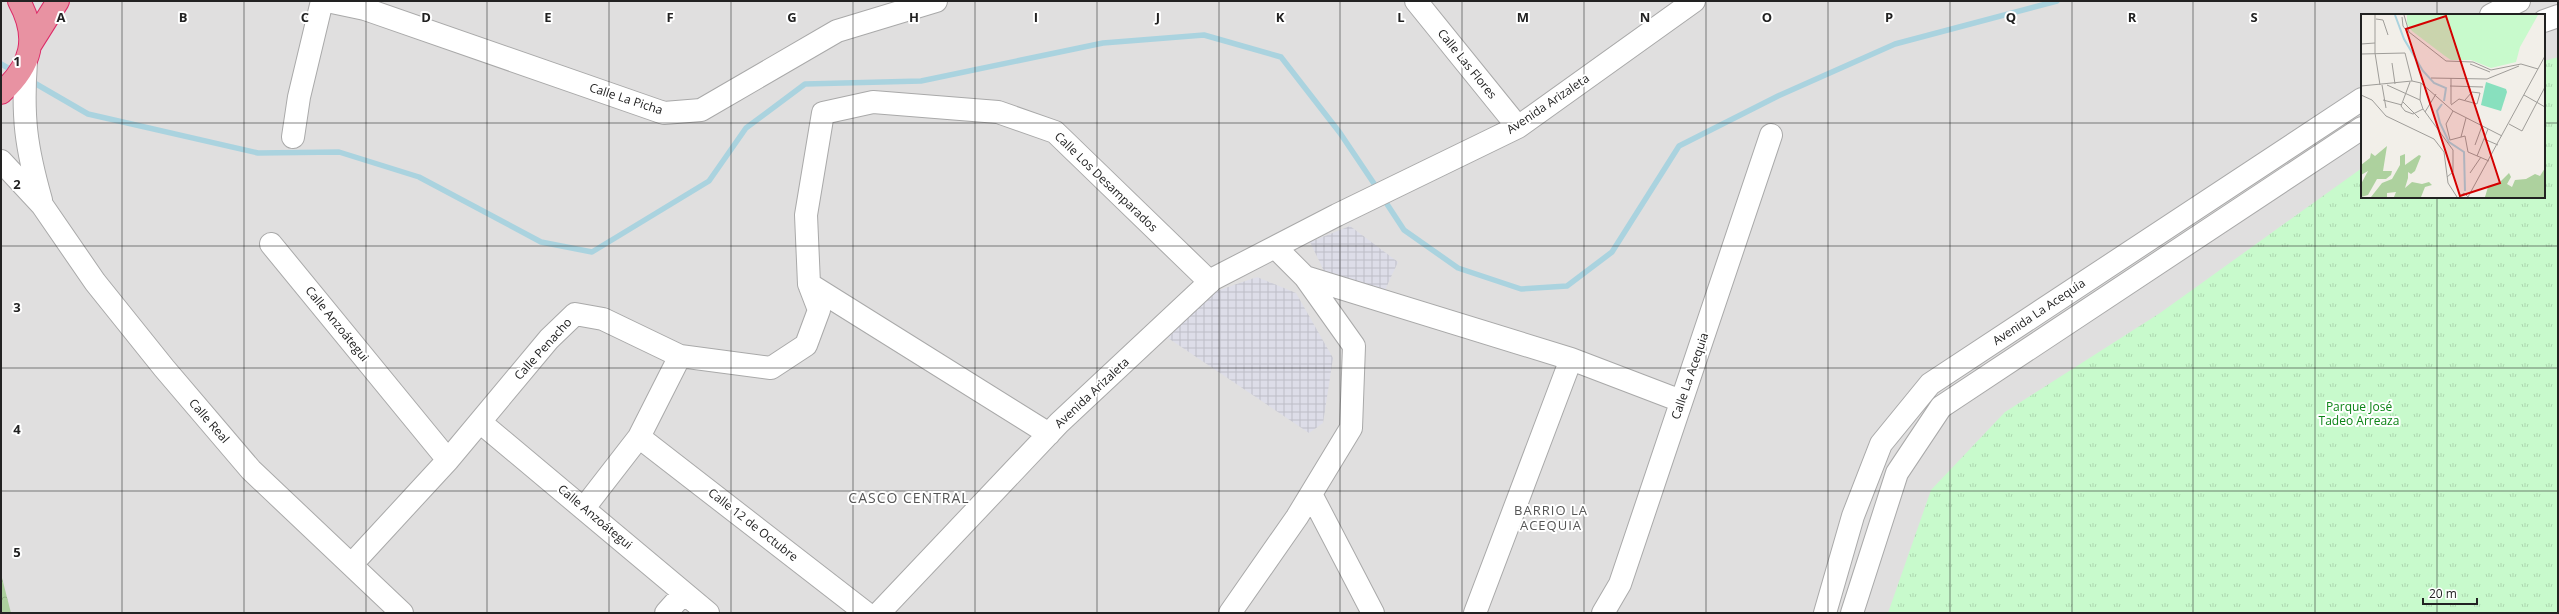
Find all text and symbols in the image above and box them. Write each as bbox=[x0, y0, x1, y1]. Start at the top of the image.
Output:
text: A bbox=[57, 8, 66, 26]
text: B bbox=[179, 8, 188, 26]
text: C bbox=[301, 8, 309, 26]
text: D bbox=[421, 8, 431, 26]
text: E bbox=[544, 8, 552, 26]
text: F bbox=[666, 8, 674, 26]
text: G bbox=[787, 8, 797, 26]
text: H bbox=[909, 8, 919, 26]
text: I bbox=[1034, 8, 1038, 26]
text: J bbox=[1155, 8, 1160, 26]
text: K bbox=[1276, 8, 1285, 26]
text: L bbox=[1397, 8, 1405, 26]
text: M bbox=[1517, 8, 1529, 26]
text: N bbox=[1640, 8, 1650, 26]
text: O bbox=[1762, 8, 1772, 26]
text: P bbox=[1885, 8, 1893, 26]
text: Q bbox=[2006, 8, 2016, 26]
text: R bbox=[2128, 8, 2137, 26]
text: S bbox=[2250, 8, 2258, 26]
inset map bbox=[2361, 14, 2545, 198]
street label: Calle Las Flores bbox=[1434, 25, 1501, 103]
text: 1 bbox=[13, 52, 21, 70]
street label: Avenida Arizaleta bbox=[1503, 70, 1592, 138]
street label: Calle La Picha bbox=[587, 79, 665, 118]
street label: Calle Los Desamparados bbox=[1051, 128, 1162, 236]
text: 2 bbox=[13, 175, 21, 193]
street label: Avenida La Acequia bbox=[1989, 274, 2088, 349]
street label: Calle Anzoátegui bbox=[302, 282, 373, 365]
text: 3 bbox=[13, 298, 21, 316]
street label: Calle Penacho bbox=[510, 314, 575, 384]
street label: Calle La Acequia bbox=[1667, 330, 1712, 421]
street label: Avenida Arizaleta bbox=[1051, 354, 1133, 432]
street label: Calle Real bbox=[185, 395, 234, 447]
park label: Parque José Tadeo Arreaza bbox=[2319, 398, 2399, 429]
text: 4 bbox=[13, 420, 21, 438]
street label: Calle Anzoátegui bbox=[554, 480, 636, 553]
street label: Calle 12 de Octubre bbox=[705, 484, 802, 565]
district label: CASCO CENTRAL bbox=[848, 488, 970, 507]
district label: BARRIO LA ACEQUIA bbox=[1514, 501, 1588, 534]
text: 5 bbox=[13, 543, 21, 561]
scale bar bbox=[2423, 580, 2477, 606]
text: 20 m bbox=[2429, 585, 2457, 602]

